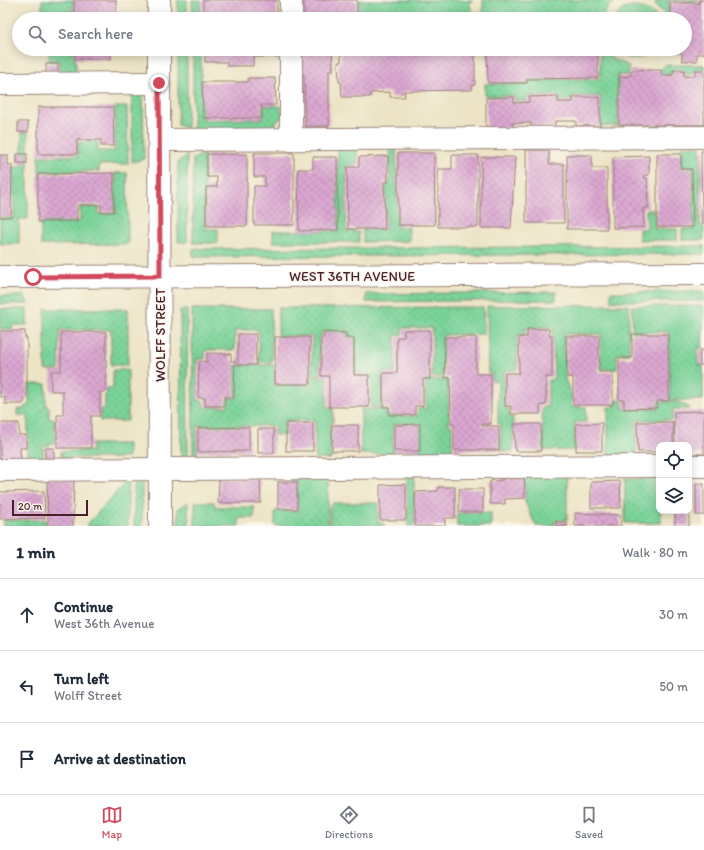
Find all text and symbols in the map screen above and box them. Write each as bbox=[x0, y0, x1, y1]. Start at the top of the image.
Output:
search box bbox=[12, 12, 692, 56]
icon: search bbox=[26, 23, 48, 45]
text: Search here bbox=[58, 25, 133, 43]
route end bbox=[150, 74, 168, 92]
route start bbox=[24, 268, 42, 286]
street label: WEST 36TH AVENUE bbox=[289, 268, 415, 285]
street label: WOLFF STREET bbox=[152, 288, 169, 382]
map controls bbox=[656, 442, 692, 514]
button: locate bbox=[656, 442, 692, 478]
button: layers bbox=[656, 478, 692, 514]
scale bar bbox=[12, 498, 88, 517]
text: 20 m bbox=[18, 500, 42, 513]
text: 1 min bbox=[16, 542, 55, 562]
text: Walk · 80 m bbox=[622, 545, 688, 560]
text: Continue bbox=[54, 598, 113, 616]
icon: ahead bbox=[16, 604, 38, 626]
text: 30 m bbox=[659, 607, 688, 622]
text: West 36th Avenue bbox=[54, 616, 155, 631]
text: Turn left bbox=[54, 670, 109, 688]
icon: left bbox=[16, 676, 38, 698]
text: 50 m bbox=[659, 679, 688, 694]
text: Wolff Street bbox=[54, 688, 122, 703]
icon: arrive bbox=[16, 748, 38, 770]
text: Arrive at destination bbox=[54, 750, 186, 768]
tab: Map bbox=[101, 804, 123, 841]
tab: Directions bbox=[325, 804, 373, 841]
tab: Saved bbox=[575, 804, 603, 841]

